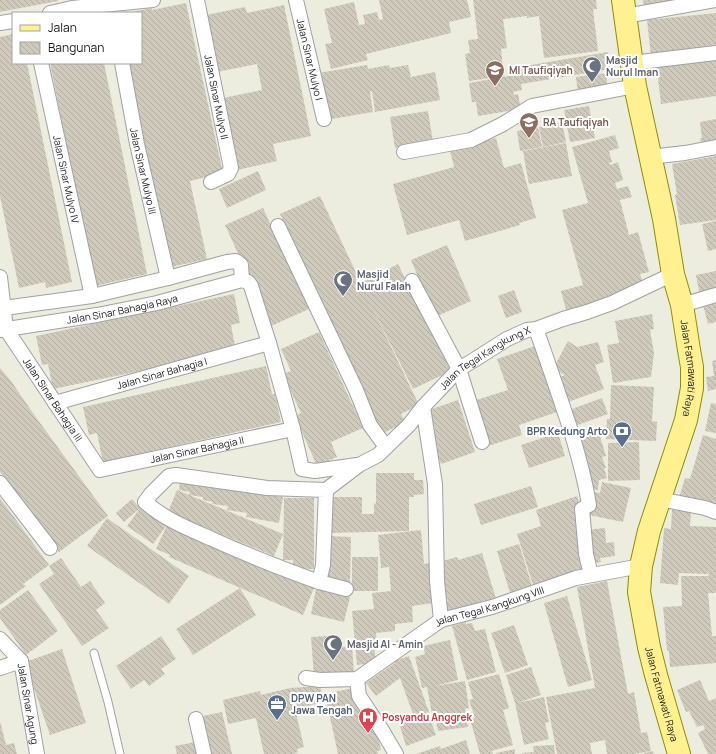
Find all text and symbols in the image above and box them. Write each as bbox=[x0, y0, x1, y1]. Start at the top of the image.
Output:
legend bbox=[12, 12, 142, 64]
street label: Jalan Sinar Mulyo I bbox=[294, 17, 326, 102]
text: Jalan bbox=[48, 19, 77, 36]
text: Bangunan bbox=[48, 39, 104, 56]
street label: Jalan Sinar Mulyo II bbox=[201, 53, 232, 141]
place label: Masjid Nurul Iman bbox=[606, 53, 658, 79]
mosque icon: Masjid Nurul Iman bbox=[581, 55, 603, 83]
school or university icon: MI Taufiqiyah bbox=[484, 59, 506, 87]
place label: MI Taufiqiyah bbox=[509, 63, 573, 77]
school or university icon: RA Taufiqiyah bbox=[518, 111, 540, 139]
place label: RA Taufiqiyah bbox=[543, 115, 609, 129]
street label: Jalan Sinar Mulyo III bbox=[127, 126, 160, 216]
street label: Jalan Sinar Mulyo IV bbox=[50, 134, 83, 225]
place label: Masjid Nurul Falah bbox=[357, 267, 411, 293]
mosque icon: Masjid Nurul Falah bbox=[332, 269, 354, 297]
street label: Jalan Sinar Bahagia Raya bbox=[66, 291, 179, 327]
street label: Jalan Fatmawati Raya bbox=[677, 319, 699, 418]
street label: Jalan Tegal Kangkung X bbox=[436, 322, 533, 393]
street label: Jalan Sinar Bahagia I bbox=[115, 354, 209, 392]
street label: Jalan Sinar Bahagia III bbox=[20, 355, 86, 444]
bank icon: BPR Kedung Arto bbox=[611, 420, 633, 448]
place label: BPR Kedung Arto bbox=[527, 424, 608, 438]
street label: Jalan Sinar Bahagia II bbox=[149, 433, 245, 466]
street label: Jalan Tegal Kangkung VIII bbox=[431, 583, 546, 630]
mosque icon: Masjid Al - Amin bbox=[322, 633, 344, 661]
place label: Masjid Al - Amin bbox=[347, 637, 423, 651]
street label: Jalan Fatmawati Raya bbox=[642, 645, 682, 743]
street label: Jalan Sinar Agung bbox=[15, 662, 42, 746]
place label: DPW PAN Jawa Tengah bbox=[291, 691, 353, 717]
office icon: DPW PAN Jawa Tengah bbox=[266, 693, 288, 721]
hospital icon: Posyandu Anggrek bbox=[357, 706, 379, 734]
place label: Posyandu Anggrek bbox=[382, 710, 473, 724]

